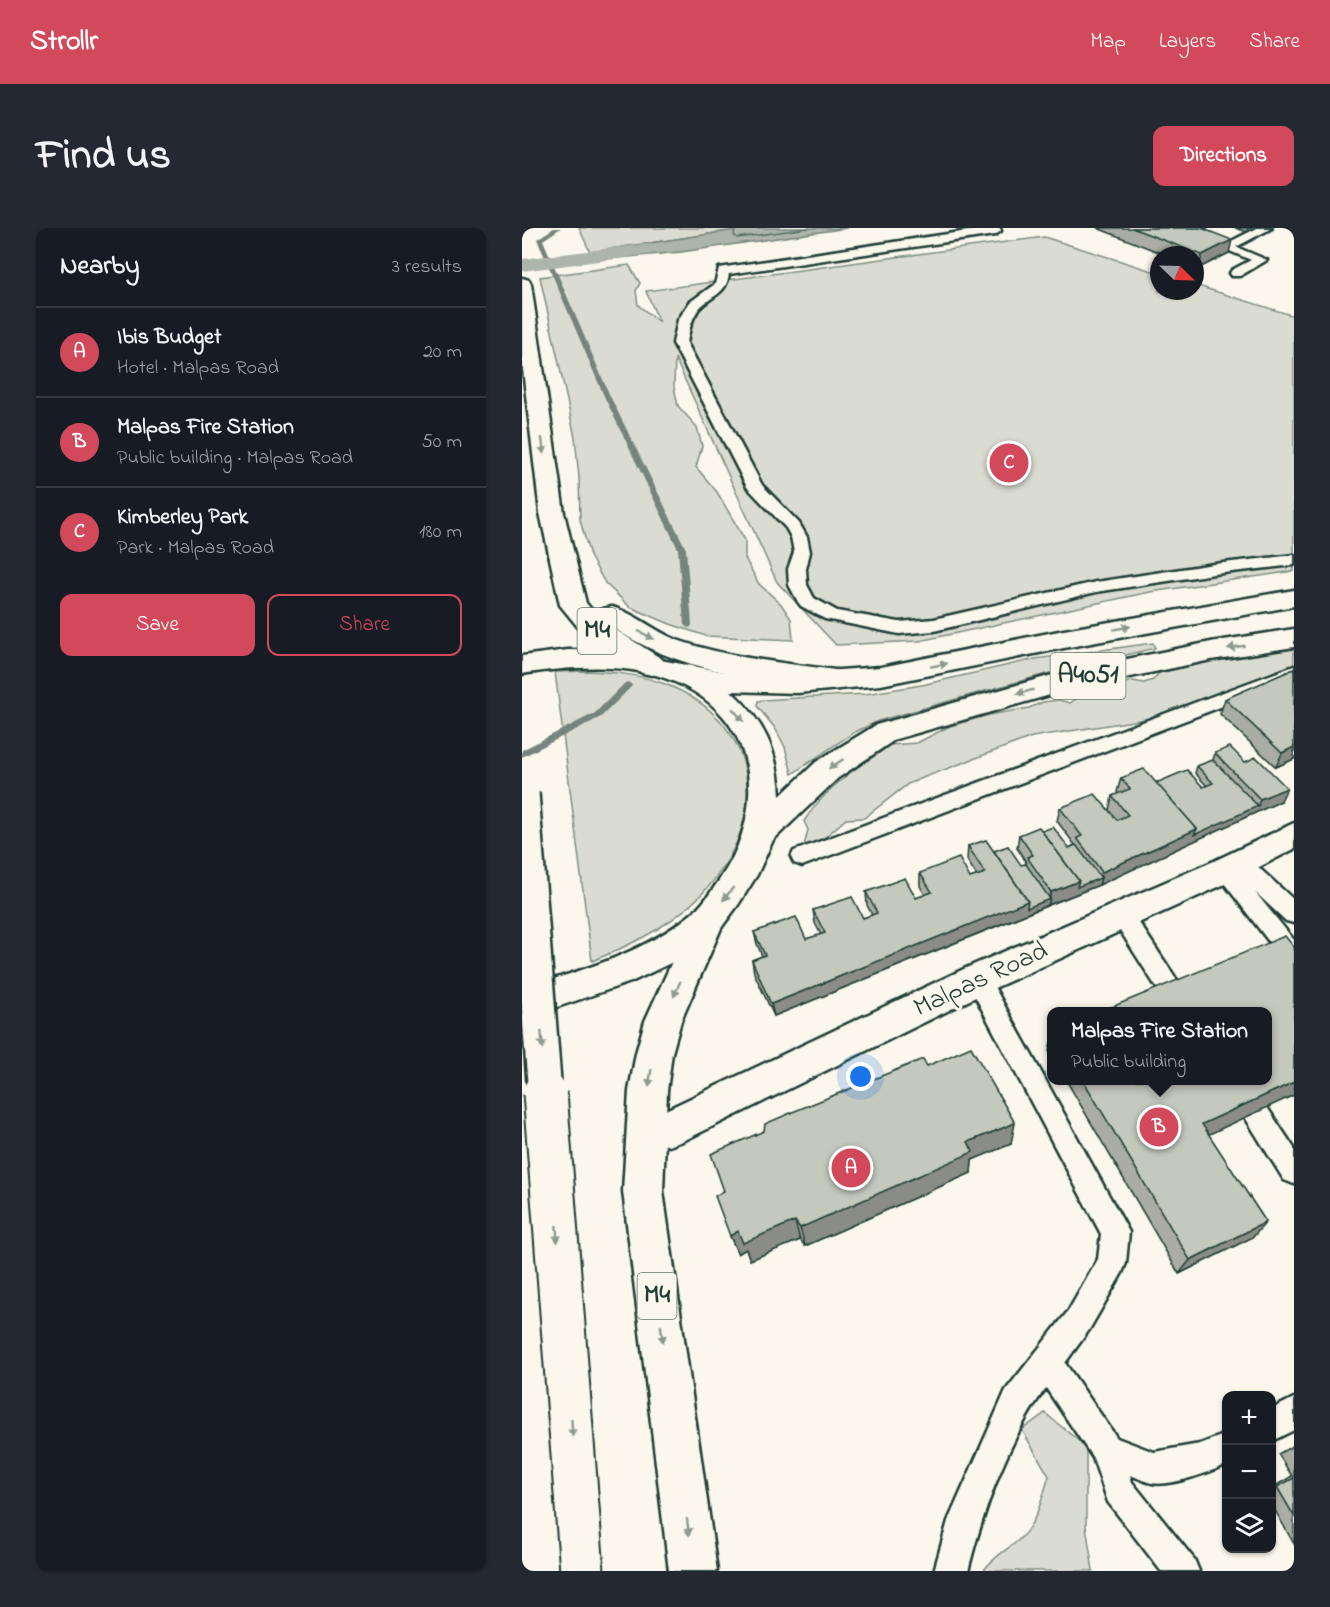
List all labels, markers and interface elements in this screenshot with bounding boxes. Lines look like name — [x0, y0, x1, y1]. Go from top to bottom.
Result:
text: Strollr — [30, 22, 98, 63]
text: Map — [1090, 27, 1126, 57]
text: Layers — [1159, 27, 1216, 57]
text: Share — [1249, 27, 1300, 57]
text: Find us — [36, 126, 171, 187]
button: Directions — [1153, 126, 1294, 186]
north arrow — [1150, 246, 1204, 300]
text: Nearby — [60, 248, 139, 286]
text: 3 results — [392, 253, 462, 282]
text: Ibis Budget — [117, 322, 221, 354]
text: A — [73, 338, 86, 367]
text: 20 m — [423, 338, 462, 367]
text: Hotel · Malpas Road — [117, 354, 279, 383]
text: Malpas Fire Station — [117, 412, 294, 444]
text: B — [73, 428, 86, 457]
text: 50 m — [421, 428, 462, 457]
one-way arrow — [538, 437, 548, 456]
pin: C — [990, 440, 1028, 486]
text: Public building · Malpas Road — [117, 444, 353, 473]
text: Kimberley Park — [117, 502, 248, 534]
text: C — [74, 518, 85, 547]
text: 180 m — [419, 518, 462, 547]
text: Park · Malpas Road — [117, 534, 274, 563]
button: Save — [60, 594, 255, 656]
button: Share — [267, 594, 462, 656]
road number: M4 — [578, 608, 616, 654]
one-way arrow — [1112, 624, 1131, 633]
one-way arrow — [637, 630, 654, 640]
one-way arrow — [1227, 642, 1246, 651]
road number: A4051 — [1050, 653, 1126, 699]
one-way arrow — [929, 659, 948, 669]
one-way arrow — [1016, 688, 1034, 697]
one-way arrow — [731, 707, 744, 723]
one-way arrow — [828, 758, 845, 769]
one-way arrow — [723, 886, 735, 901]
street label: Malpas Road — [908, 932, 1054, 1028]
one-way arrow — [672, 981, 682, 999]
popup — [1047, 1007, 1272, 1085]
text: Malpas Fire Station — [1071, 1016, 1248, 1048]
one-way arrow — [537, 1030, 546, 1049]
text: Public building — [1071, 1048, 1186, 1077]
your location — [846, 1062, 875, 1091]
one-way arrow — [646, 1068, 655, 1087]
pin: B — [1140, 1104, 1178, 1150]
pin: A — [832, 1146, 870, 1190]
one-way arrow — [552, 1224, 562, 1243]
road number: M4 — [638, 1273, 676, 1319]
one-way arrow — [657, 1325, 667, 1344]
map controls — [1222, 1391, 1276, 1553]
button: + — [1222, 1391, 1276, 1445]
one-way arrow — [567, 1419, 577, 1438]
button: − — [1222, 1445, 1276, 1499]
button: layers — [1222, 1499, 1276, 1553]
one-way arrow — [683, 1518, 692, 1537]

